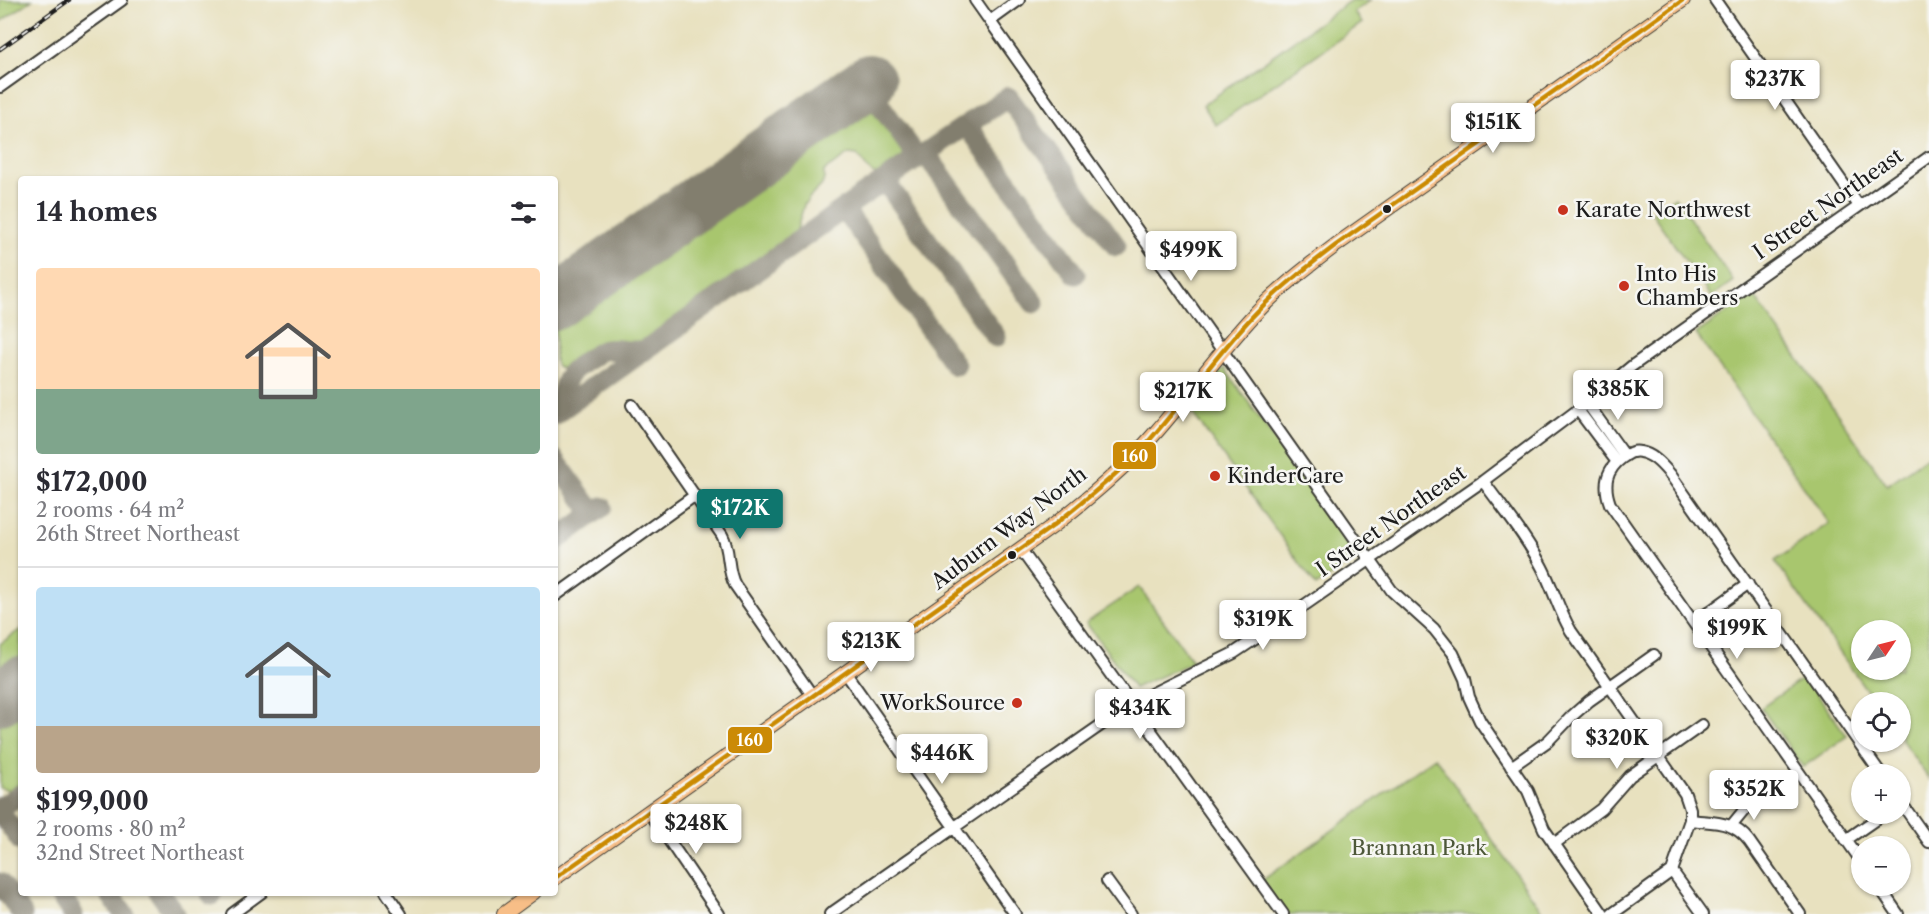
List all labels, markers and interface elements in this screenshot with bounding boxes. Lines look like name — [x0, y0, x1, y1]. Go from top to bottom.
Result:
pin: $237K — [1733, 60, 1817, 111]
text: $237K — [1745, 67, 1805, 91]
pin: $151K — [1451, 103, 1535, 154]
text: $151K — [1465, 110, 1521, 134]
street label: I Street Northeast — [1748, 142, 1908, 265]
text: 14 homes — [36, 196, 158, 228]
icon: filters — [507, 196, 540, 229]
place label: Karate Northwest — [1575, 197, 1751, 222]
unlabelled marker — [1381, 203, 1393, 215]
marker: Karate Northwest — [1556, 203, 1570, 217]
pin: $499K — [1149, 231, 1233, 282]
text: $499K — [1160, 238, 1222, 262]
place label: Into His Chambers — [1636, 261, 1738, 310]
marker: Into His Chambers — [1617, 279, 1631, 293]
icon: home — [234, 307, 342, 415]
pin: $385K — [1576, 370, 1660, 421]
pin: $217K — [1141, 372, 1225, 423]
text: $385K — [1587, 377, 1649, 401]
text: $217K — [1154, 379, 1212, 403]
line badge: 160 — [1112, 441, 1157, 470]
text: 160 — [1122, 446, 1148, 466]
street label: I Street Northeast — [1311, 459, 1471, 582]
street label: Auburn Way North — [925, 461, 1091, 595]
place label: KinderCare — [1227, 463, 1344, 488]
text: $172,000 — [36, 466, 148, 498]
marker: KinderCare — [1208, 469, 1222, 483]
pin: $172K — [698, 489, 782, 540]
text: $172K — [711, 496, 769, 520]
text: 2 rooms · 64 m² — [36, 498, 185, 522]
text: 26th Street Northeast — [36, 522, 240, 546]
unlabelled marker — [1006, 549, 1018, 561]
pin: $319K — [1221, 600, 1305, 651]
text: $319K — [1233, 607, 1293, 631]
pin: $199K — [1695, 609, 1779, 660]
text: $199K — [1707, 616, 1767, 640]
north arrow — [1851, 620, 1911, 680]
map controls — [1851, 620, 1911, 896]
pin: $213K — [829, 622, 913, 673]
icon: home — [234, 626, 342, 734]
text: $213K — [841, 629, 901, 653]
pin: $434K — [1098, 689, 1182, 740]
place label: WorkSource — [879, 690, 1005, 715]
button: locate — [1851, 692, 1911, 752]
marker: WorkSource — [1010, 696, 1024, 710]
text: $434K — [1109, 696, 1171, 720]
pin: $320K — [1575, 719, 1659, 770]
line badge: 160 — [727, 726, 773, 754]
text: $320K — [1586, 726, 1649, 750]
text: 160 — [737, 730, 763, 750]
pin: $446K — [900, 734, 984, 785]
text: $446K — [911, 741, 973, 765]
button: + — [1851, 764, 1911, 824]
pin: $352K — [1712, 770, 1796, 821]
text: $352K — [1723, 777, 1785, 801]
text: $199,000 — [36, 785, 149, 817]
pin: $248K — [654, 804, 738, 855]
text: $248K — [664, 811, 728, 835]
text: 2 rooms · 80 m² — [36, 817, 186, 841]
park label: Brannan Park — [1351, 835, 1488, 860]
button: − — [1851, 836, 1911, 896]
text: 32nd Street Northeast — [36, 841, 244, 865]

